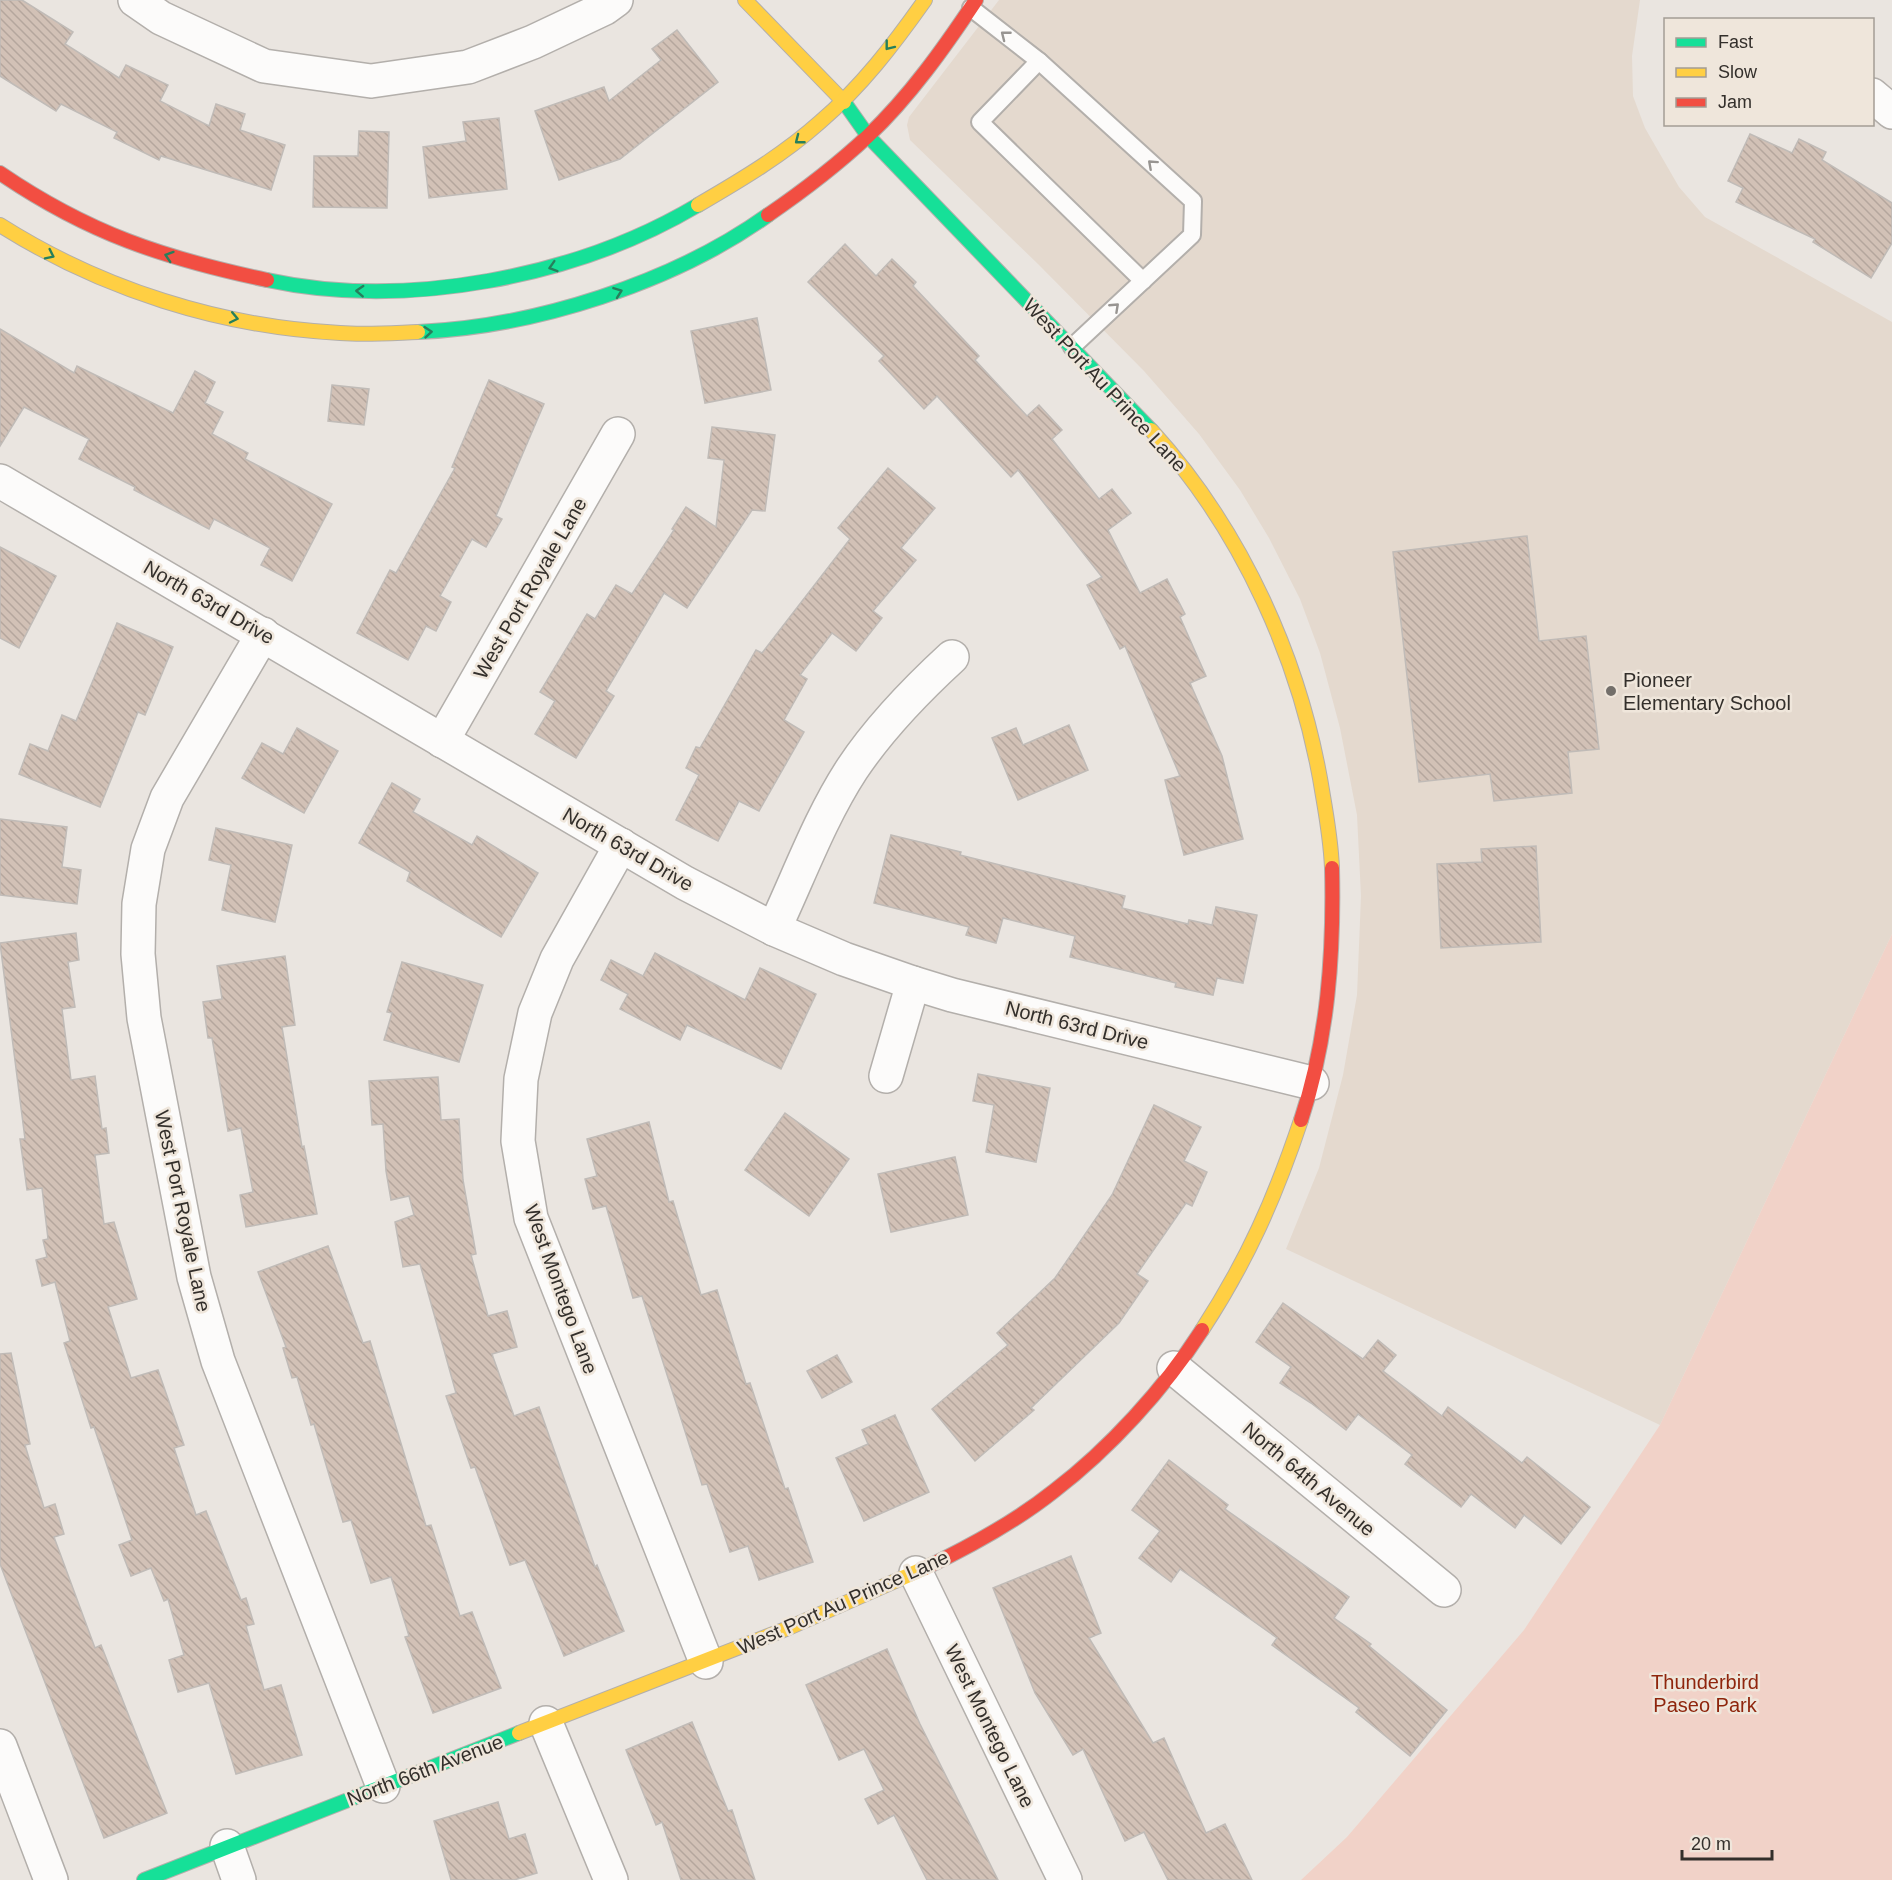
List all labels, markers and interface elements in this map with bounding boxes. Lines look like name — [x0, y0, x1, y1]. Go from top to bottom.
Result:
legend — [1664, 18, 1874, 126]
one-way arrow — [1001, 32, 1012, 43]
text: Fast — [1718, 32, 1753, 52]
one-way arrow — [886, 40, 897, 51]
text: Slow — [1718, 62, 1758, 82]
text: Jam — [1718, 92, 1752, 112]
one-way arrow — [794, 132, 805, 143]
one-way arrow — [1148, 160, 1159, 171]
one-way arrow — [44, 248, 55, 260]
one-way arrow — [164, 251, 175, 264]
one-way arrow — [548, 260, 558, 272]
one-way arrow — [355, 285, 364, 298]
one-way arrow — [612, 287, 623, 300]
street label: West Port Au Prince Lane — [1019, 294, 1191, 476]
one-way arrow — [1108, 303, 1118, 314]
one-way arrow — [229, 311, 239, 324]
one-way arrow — [423, 326, 432, 339]
street label: West Port Royale Lane — [469, 494, 591, 682]
street label: North 63rd Drive — [140, 556, 278, 648]
place label: Pioneer Elementary School — [1623, 669, 1791, 714]
marker: Pioneer Elementary School — [1604, 684, 1618, 698]
street label: North 63rd Drive — [559, 803, 697, 895]
street label: North 63rd Drive — [1003, 997, 1151, 1053]
street label: West Port Royale Lane — [151, 1108, 215, 1314]
street label: West Montego Lane — [520, 1201, 602, 1377]
street label: North 64th Avenue — [1239, 1417, 1379, 1541]
street label: West Port Au Prince Lane — [734, 1545, 952, 1659]
street label: West Montego Lane — [941, 1641, 1039, 1811]
park label: Thunderbird Paseo Park — [1651, 1671, 1759, 1716]
street label: North 66th Avenue — [344, 1730, 506, 1810]
scale bar — [1682, 1823, 1772, 1861]
text: 20 m — [1691, 1834, 1731, 1854]

